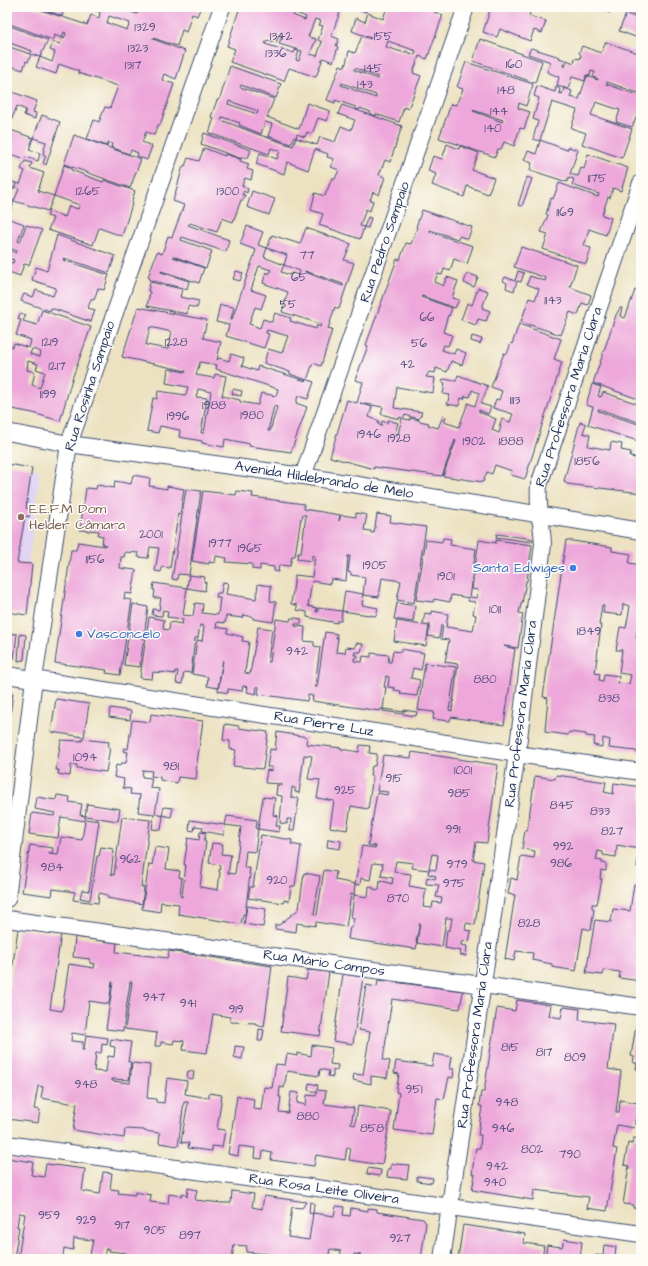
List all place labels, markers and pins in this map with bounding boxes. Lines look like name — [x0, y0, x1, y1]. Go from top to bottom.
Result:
place label: E.E.F.M Dom Helder Câmara — [29, 499, 125, 535]
marker: E.E.F.M Dom Helder Câmara — [16, 512, 26, 522]
place label: Santa Edwiges — [473, 558, 565, 578]
marker: Santa Edwiges — [568, 563, 578, 573]
place label: Vasconcelo — [87, 624, 160, 644]
marker: Vasconcelo — [74, 629, 84, 639]

